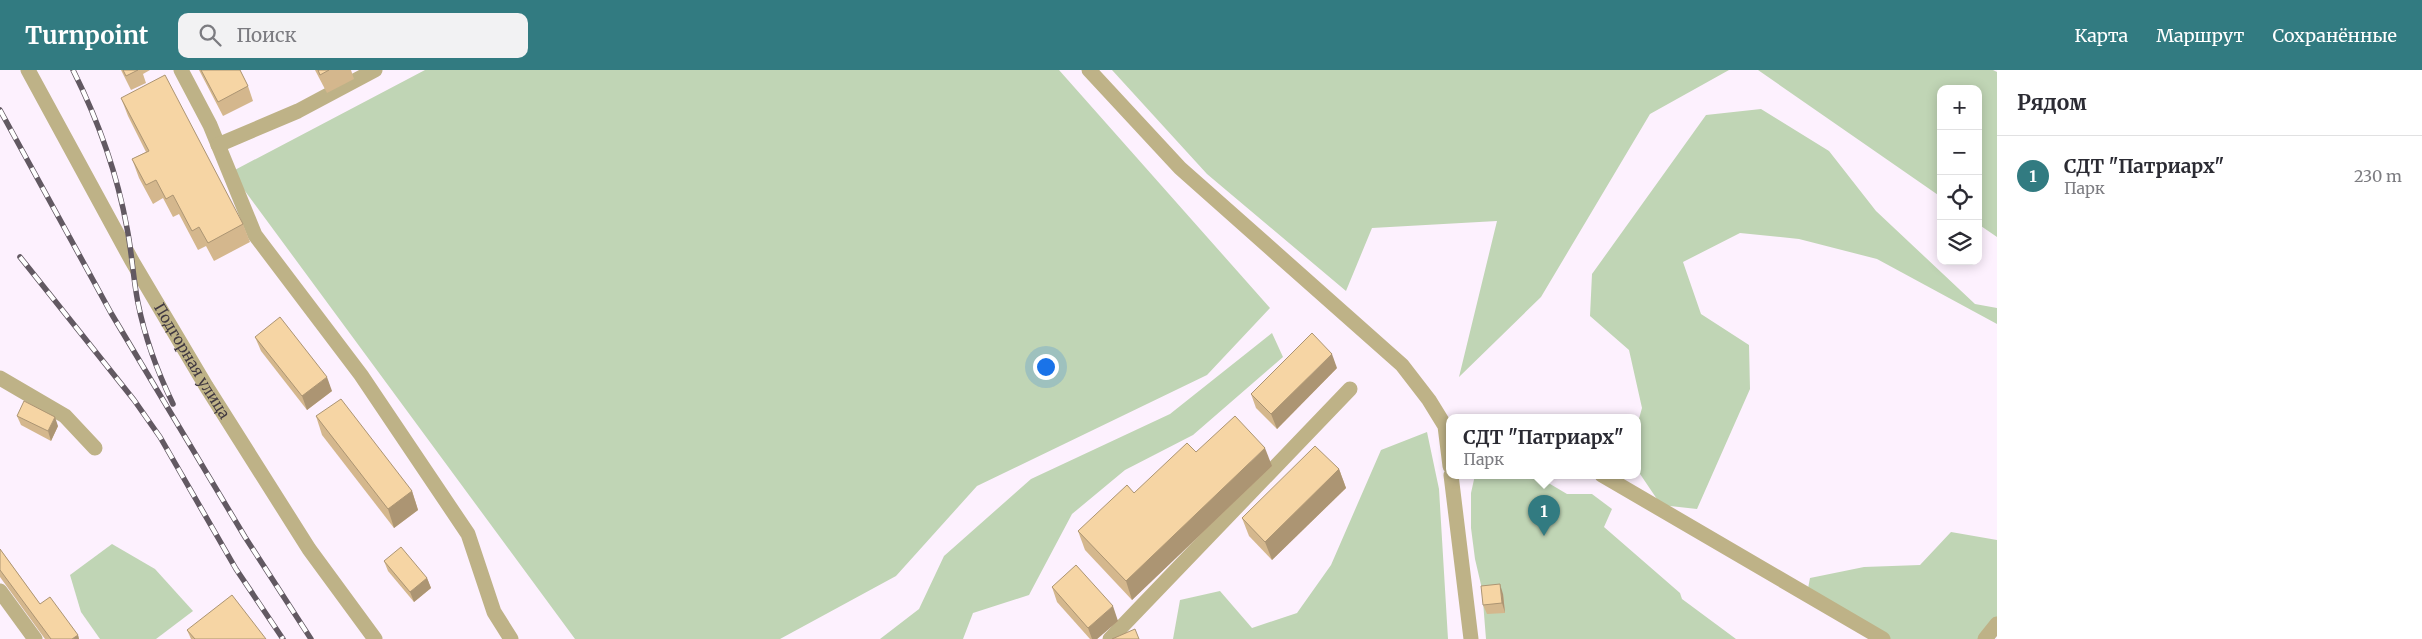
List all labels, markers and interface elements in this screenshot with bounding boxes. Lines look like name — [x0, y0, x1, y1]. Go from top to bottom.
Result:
search box — [178, 13, 528, 58]
text: Turnpoint — [25, 20, 148, 51]
icon: search — [196, 21, 224, 49]
text: Поиск — [236, 23, 297, 47]
text: Карта — [2075, 24, 2128, 47]
text: Маршрут — [2156, 24, 2244, 47]
text: Сохранённые — [2272, 24, 2397, 47]
map controls — [1937, 85, 1982, 265]
button: + — [1937, 85, 1982, 130]
text: Рядом — [2017, 89, 2087, 116]
button: − — [1937, 130, 1982, 175]
text: СДТ "Патриарх" — [2064, 154, 2224, 178]
text: 1 — [2029, 166, 2037, 186]
text: 230 m — [2354, 166, 2402, 186]
button: locate — [1937, 175, 1982, 220]
text: Парк — [2064, 178, 2105, 198]
button: layers — [1937, 220, 1982, 265]
street label: Подгорная улица — [150, 299, 234, 422]
your location — [1033, 354, 1059, 380]
popup — [1446, 414, 1641, 479]
text: СДТ "Патриарх" — [1463, 425, 1624, 449]
text: Парк — [1463, 449, 1504, 469]
pin: 1 — [1528, 495, 1560, 536]

